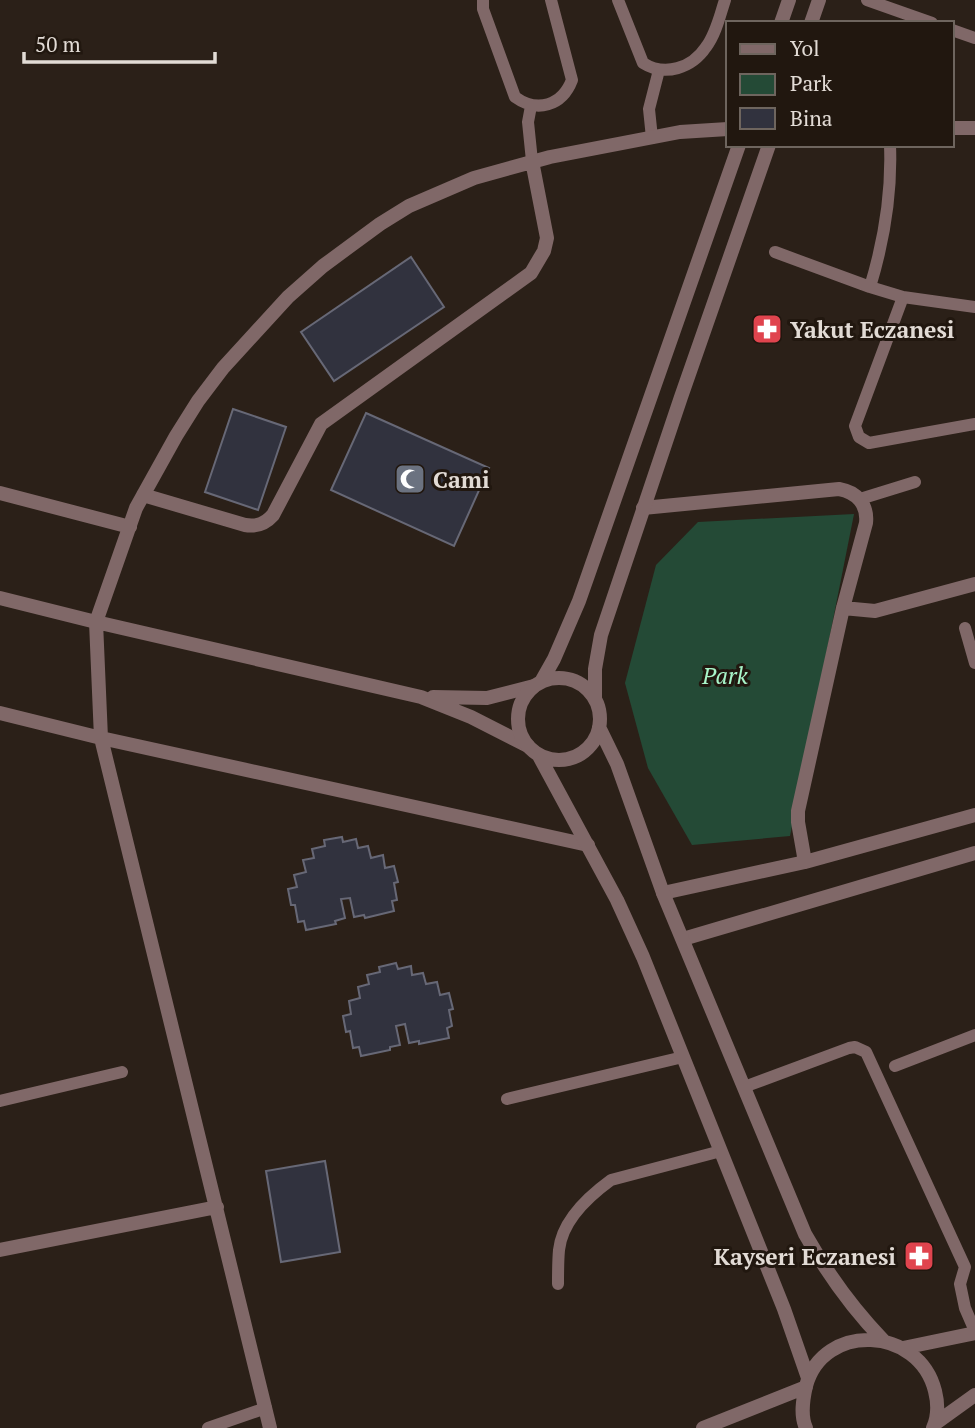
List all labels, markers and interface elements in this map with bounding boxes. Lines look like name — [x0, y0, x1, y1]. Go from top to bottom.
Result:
scale bar — [24, 21, 215, 65]
legend — [726, 21, 954, 147]
text: 50 m — [35, 30, 81, 58]
text: Yol — [790, 34, 820, 62]
text: Park — [790, 69, 832, 97]
text: Bina — [790, 104, 833, 132]
pharmacy icon: Yakut Eczanesi — [750, 312, 784, 346]
place label: Yakut Eczanesi — [790, 314, 955, 345]
mosque icon: Cami — [393, 462, 427, 496]
place label: Cami — [433, 464, 490, 495]
park label: Park — [701, 660, 749, 691]
pharmacy icon: Kayseri Eczanesi — [902, 1239, 936, 1273]
place label: Kayseri Eczanesi — [714, 1241, 896, 1272]

